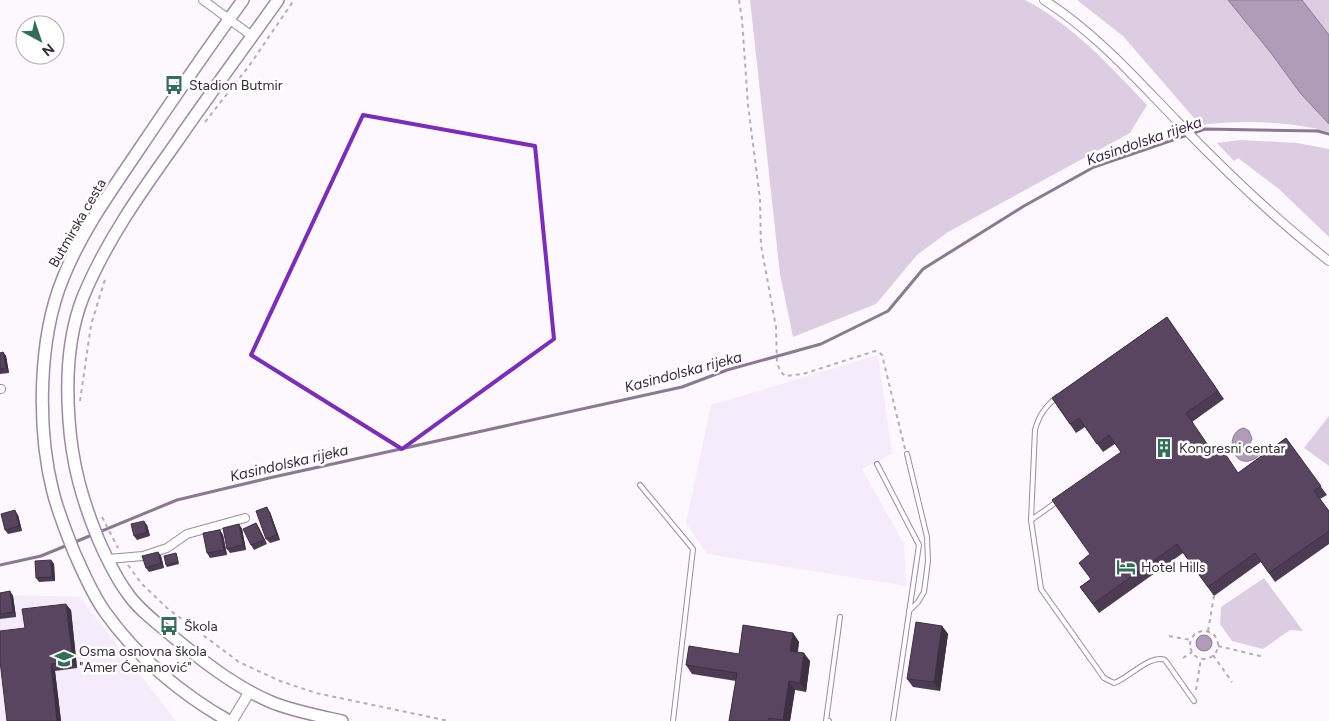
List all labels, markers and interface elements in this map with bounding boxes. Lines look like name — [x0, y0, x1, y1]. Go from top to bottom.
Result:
north arrow — [15, 15, 65, 65]
text: N — [38, 40, 58, 60]
bus stop icon: Stadion Butmir — [163, 74, 185, 96]
place label: Stadion Butmir — [189, 77, 283, 94]
water label: Kasindolska rijeka — [1084, 113, 1204, 169]
street label: Butmirska cesta — [45, 176, 110, 271]
water label: Kasindolska rijeka — [622, 348, 744, 396]
building icon: Kongresni centar — [1153, 437, 1175, 459]
place label: Kongresni centar — [1179, 440, 1285, 457]
water label: Kasindolska rijeka — [228, 441, 350, 485]
hotel icon: Hotel Hills — [1115, 556, 1137, 578]
place label: Hotel Hills — [1141, 559, 1206, 576]
bus stop icon: Škola — [158, 615, 180, 637]
place label: Škola — [184, 618, 218, 635]
place label: Osma osnovna škola "Amer Ćenanović" — [79, 643, 207, 676]
school or university icon: Osma osnovna škola "Amer Ćenanović" — [53, 648, 75, 670]

